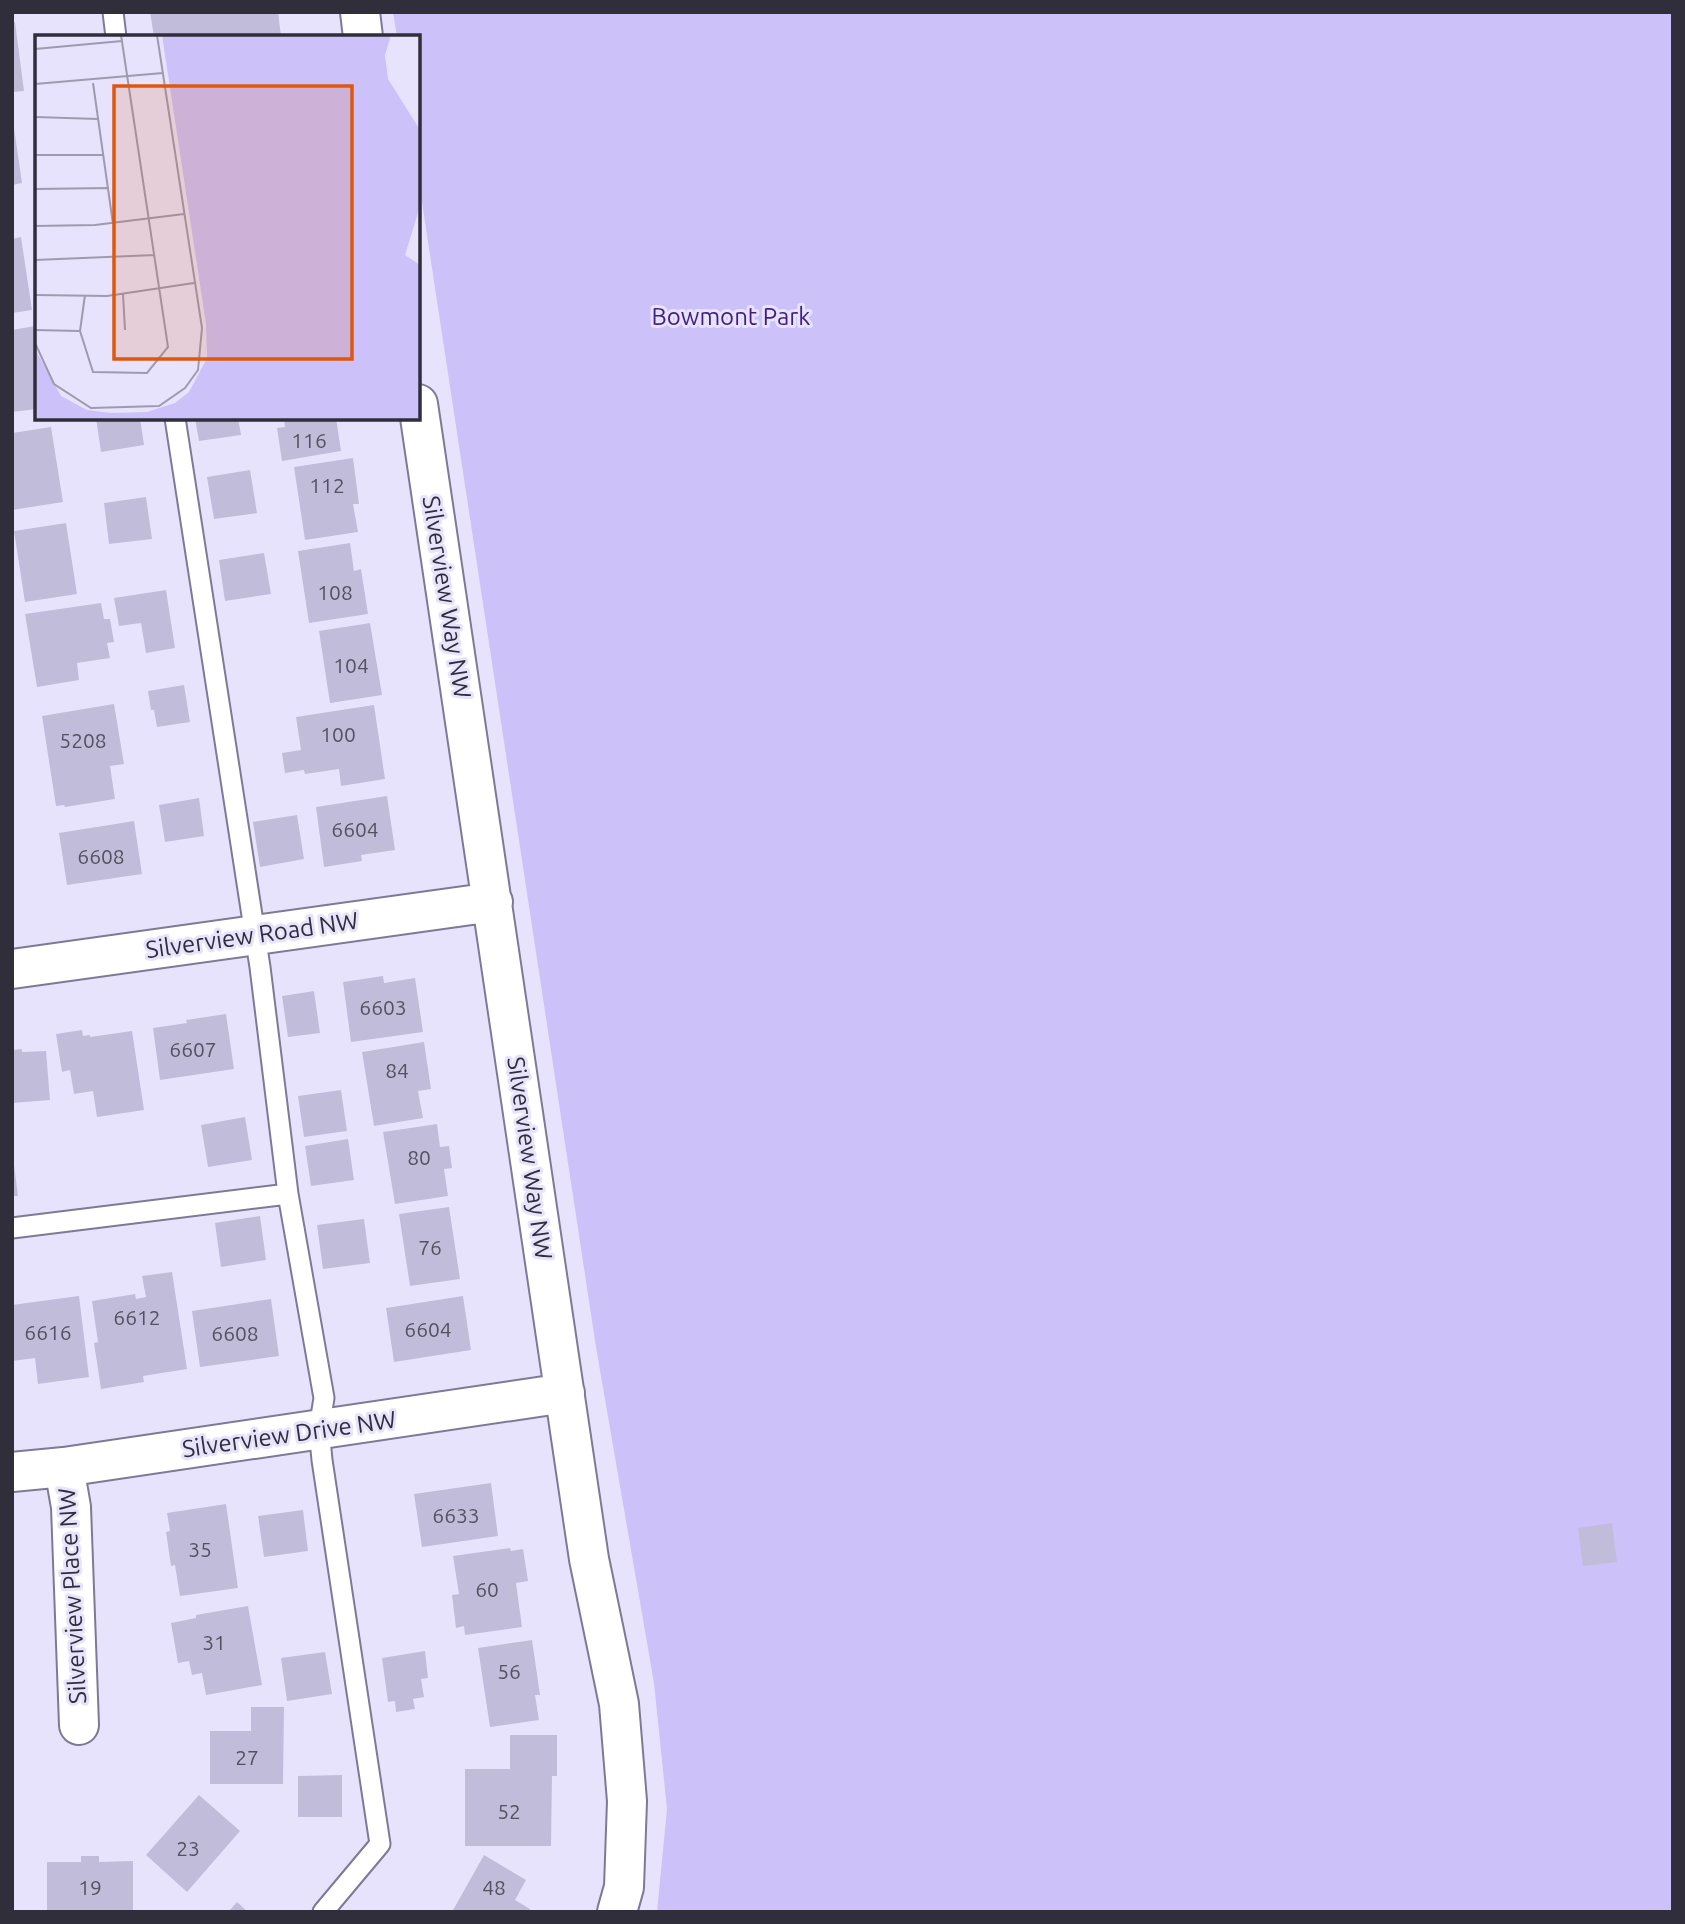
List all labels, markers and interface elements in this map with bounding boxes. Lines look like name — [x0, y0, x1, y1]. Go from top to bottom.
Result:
inset map — [35, 35, 420, 420]
park label: Bowmont Park — [652, 303, 810, 330]
house number: 116 — [291, 428, 327, 452]
house number: 112 — [309, 473, 345, 497]
street label: Silverview Way NW — [418, 494, 476, 700]
house number: 108 — [317, 580, 353, 604]
house number: 104 — [333, 653, 369, 677]
house number: 100 — [320, 722, 356, 746]
house number: 5208 — [59, 728, 107, 752]
house number: 6604 — [331, 817, 379, 841]
house number: 6608 — [77, 844, 125, 868]
street label: Silverview Road NW — [144, 907, 360, 963]
house number: 6603 — [359, 995, 407, 1019]
house number: 6607 — [169, 1037, 217, 1061]
street label: Silverview Way NW — [502, 1055, 558, 1261]
house number: 84 — [385, 1058, 409, 1082]
house number: 80 — [407, 1145, 431, 1169]
house number: 76 — [418, 1235, 442, 1259]
house number: 6612 — [113, 1305, 161, 1329]
house number: 6604 — [404, 1317, 452, 1341]
house number: 6616 — [24, 1320, 72, 1344]
house number: 6608 — [211, 1321, 259, 1345]
street label: Silverview Drive NW — [180, 1406, 398, 1462]
street label: Silverview Place NW — [53, 1487, 91, 1705]
house number: 6633 — [432, 1503, 480, 1527]
house number: 35 — [188, 1537, 212, 1561]
house number: 60 — [475, 1577, 499, 1601]
house number: 31 — [202, 1630, 226, 1654]
house number: 56 — [497, 1659, 521, 1683]
house number: 27 — [235, 1745, 259, 1769]
house number: 52 — [497, 1799, 521, 1823]
house number: 23 — [176, 1836, 200, 1860]
house number: 19 — [78, 1875, 102, 1899]
house number: 48 — [482, 1875, 506, 1899]

